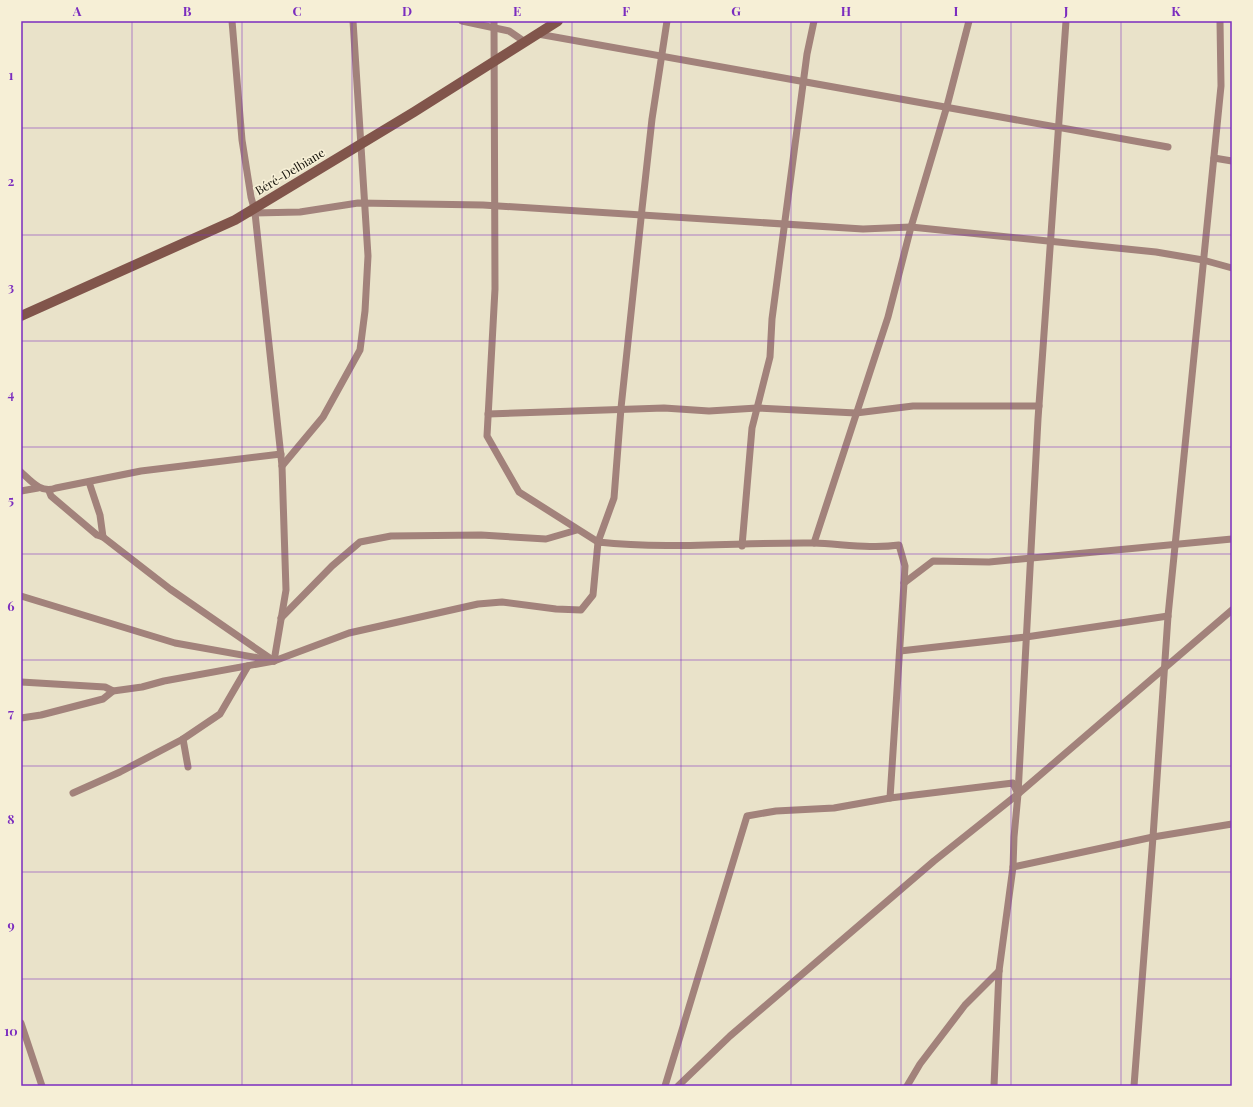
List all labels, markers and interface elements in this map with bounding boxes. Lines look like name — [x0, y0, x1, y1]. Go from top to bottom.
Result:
text: A — [72, 2, 82, 19]
text: B — [183, 2, 192, 19]
text: C — [292, 2, 302, 19]
text: D — [402, 2, 412, 19]
text: E — [513, 2, 521, 19]
text: F — [622, 2, 630, 19]
text: G — [731, 2, 741, 19]
text: H — [841, 2, 851, 19]
text: I — [954, 2, 959, 19]
text: J — [1063, 2, 1069, 19]
text: K — [1171, 2, 1181, 19]
text: 1 — [9, 66, 14, 83]
street label: Béré-Delbiane — [252, 144, 327, 198]
text: 2 — [8, 172, 15, 189]
text: 3 — [8, 278, 14, 295]
text: 4 — [8, 385, 15, 402]
text: 5 — [8, 491, 14, 508]
text: 6 — [7, 597, 15, 614]
text: 7 — [8, 704, 14, 721]
text: 8 — [7, 810, 15, 827]
text: 9 — [7, 916, 15, 933]
text: 10 — [4, 1022, 18, 1039]

